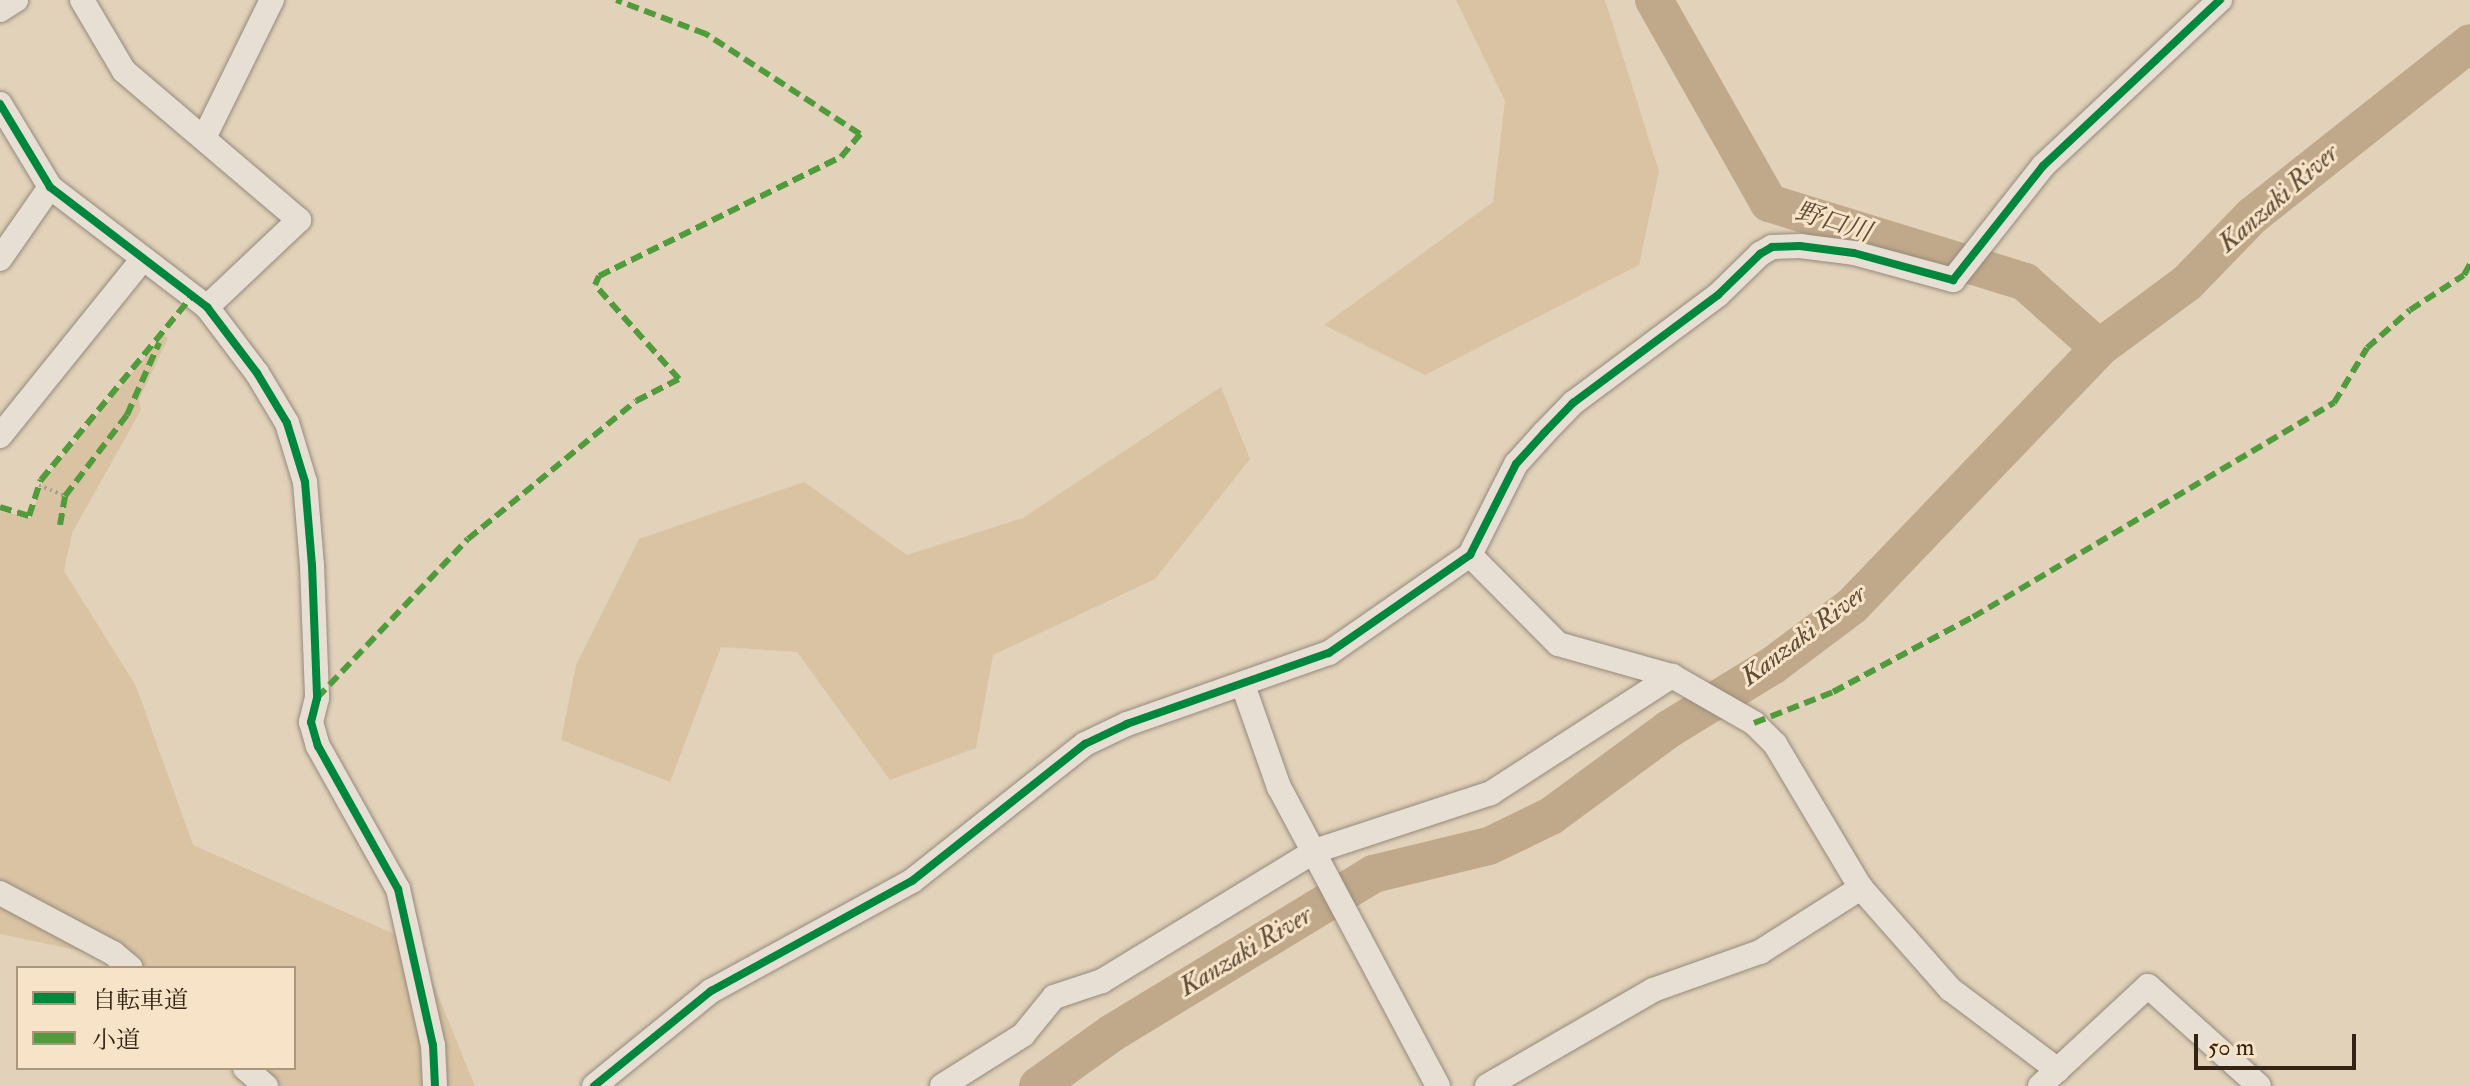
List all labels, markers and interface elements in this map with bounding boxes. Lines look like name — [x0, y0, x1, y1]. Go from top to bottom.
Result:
water label: Kanzaki River — [2213, 138, 2345, 260]
water label: 野口川 — [1791, 197, 1875, 249]
water label: Kanzaki River — [1735, 579, 1873, 693]
water label: Kanzaki River — [1174, 900, 1318, 1004]
legend — [16, 966, 296, 1070]
text: 自転車道 — [92, 985, 188, 1016]
scale bar — [2198, 1018, 2360, 1068]
text: 小道 — [92, 1025, 140, 1056]
text: 50 m — [2208, 1032, 2254, 1063]

